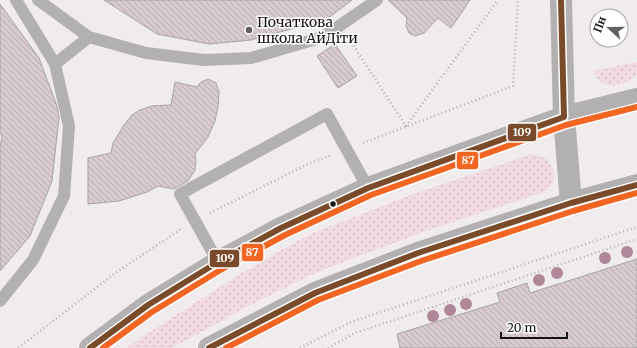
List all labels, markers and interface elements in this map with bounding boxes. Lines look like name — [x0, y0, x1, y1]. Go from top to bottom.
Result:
north arrow — [589, 8, 629, 48]
place label: Початкова школа АйДіти — [257, 13, 358, 47]
text: Пн — [590, 14, 609, 35]
marker: Початкова школа АйДіти — [244, 25, 254, 35]
line badge: 109 — [507, 123, 537, 142]
text: 109 — [513, 125, 532, 139]
line badge: 87 — [456, 151, 479, 170]
text: 87 — [461, 153, 475, 167]
unlabelled marker — [328, 199, 338, 209]
line badge: 87 — [241, 243, 264, 262]
text: 87 — [245, 245, 259, 259]
line badge: 109 — [209, 249, 240, 268]
text: 109 — [216, 251, 235, 265]
scale bar — [501, 314, 567, 340]
text: 20 m — [507, 320, 536, 335]

